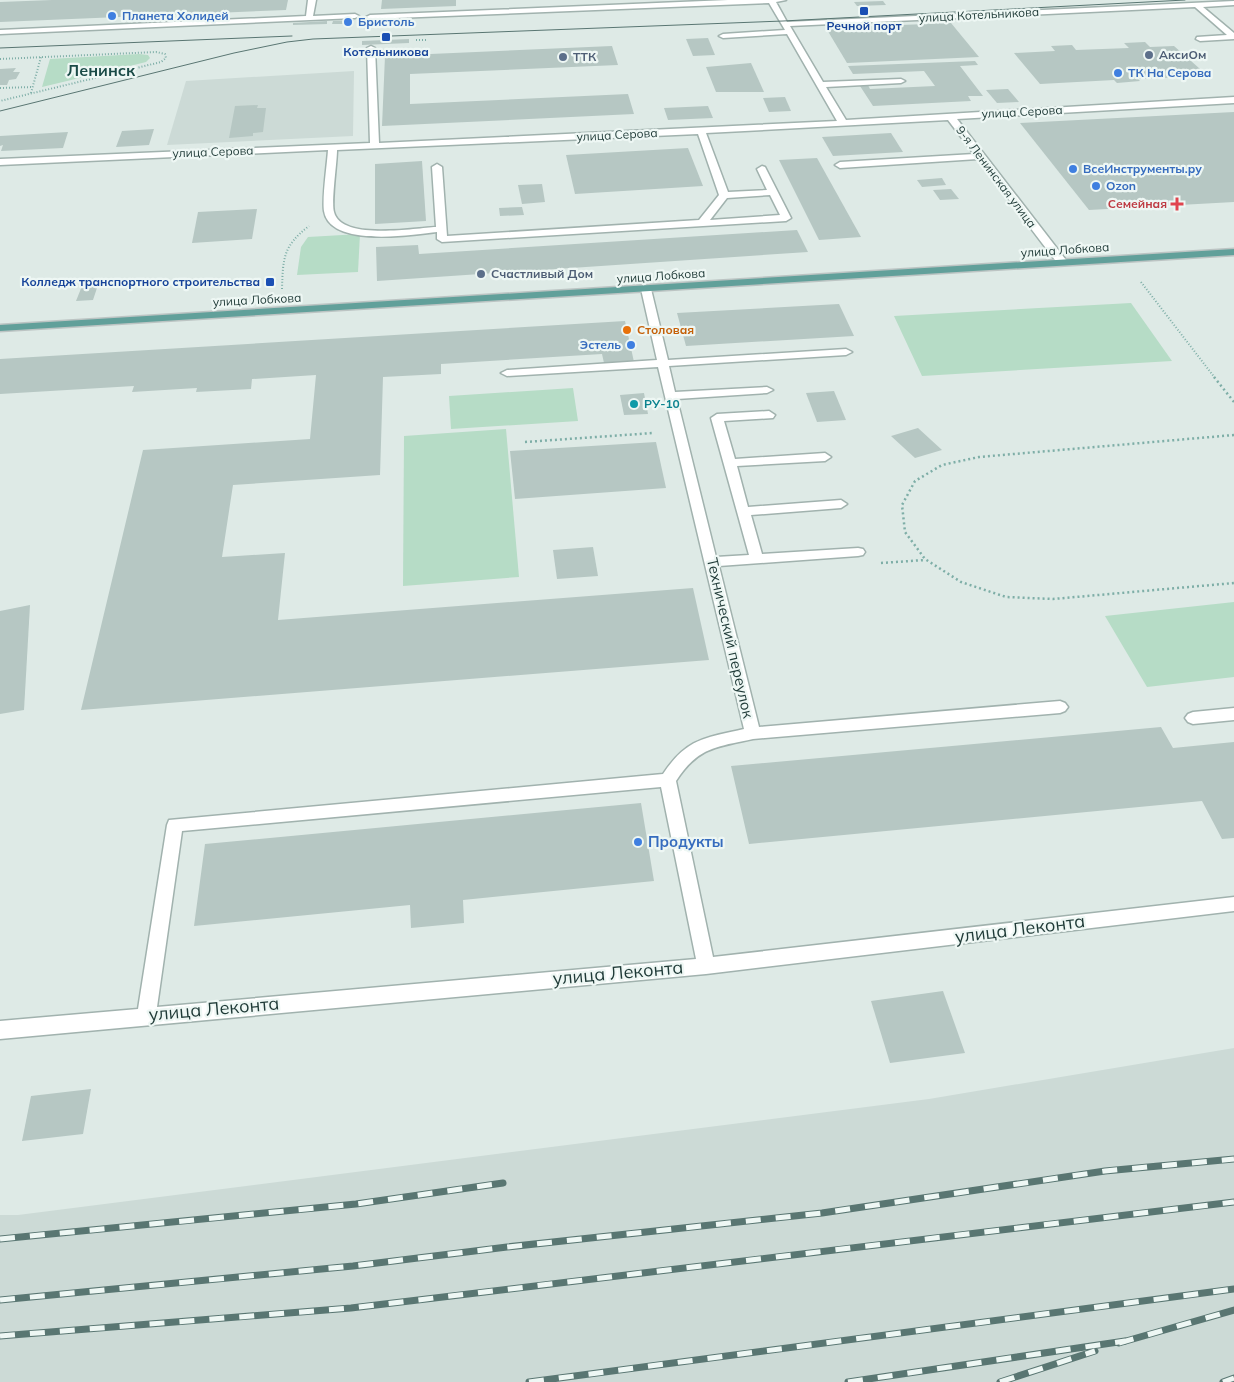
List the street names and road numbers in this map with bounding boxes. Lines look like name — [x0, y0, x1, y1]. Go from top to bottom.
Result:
street label: улица Котельникова — [918, 4, 1039, 25]
street label: улица Серова — [981, 102, 1063, 121]
street label: 9-я Ленинская улица — [953, 123, 1040, 231]
street label: улица Серова — [576, 125, 658, 144]
street label: улица Серова — [172, 143, 254, 160]
street label: улица Лобкова — [1020, 239, 1110, 260]
street label: улица Лобкова — [616, 265, 706, 286]
street label: улица Лобкова — [212, 290, 302, 309]
street label: Технический переулок — [703, 556, 758, 721]
street label: улица Леконта — [954, 909, 1086, 948]
street label: улица Леконта — [552, 955, 684, 990]
street label: улица Леконта — [148, 991, 280, 1026]

